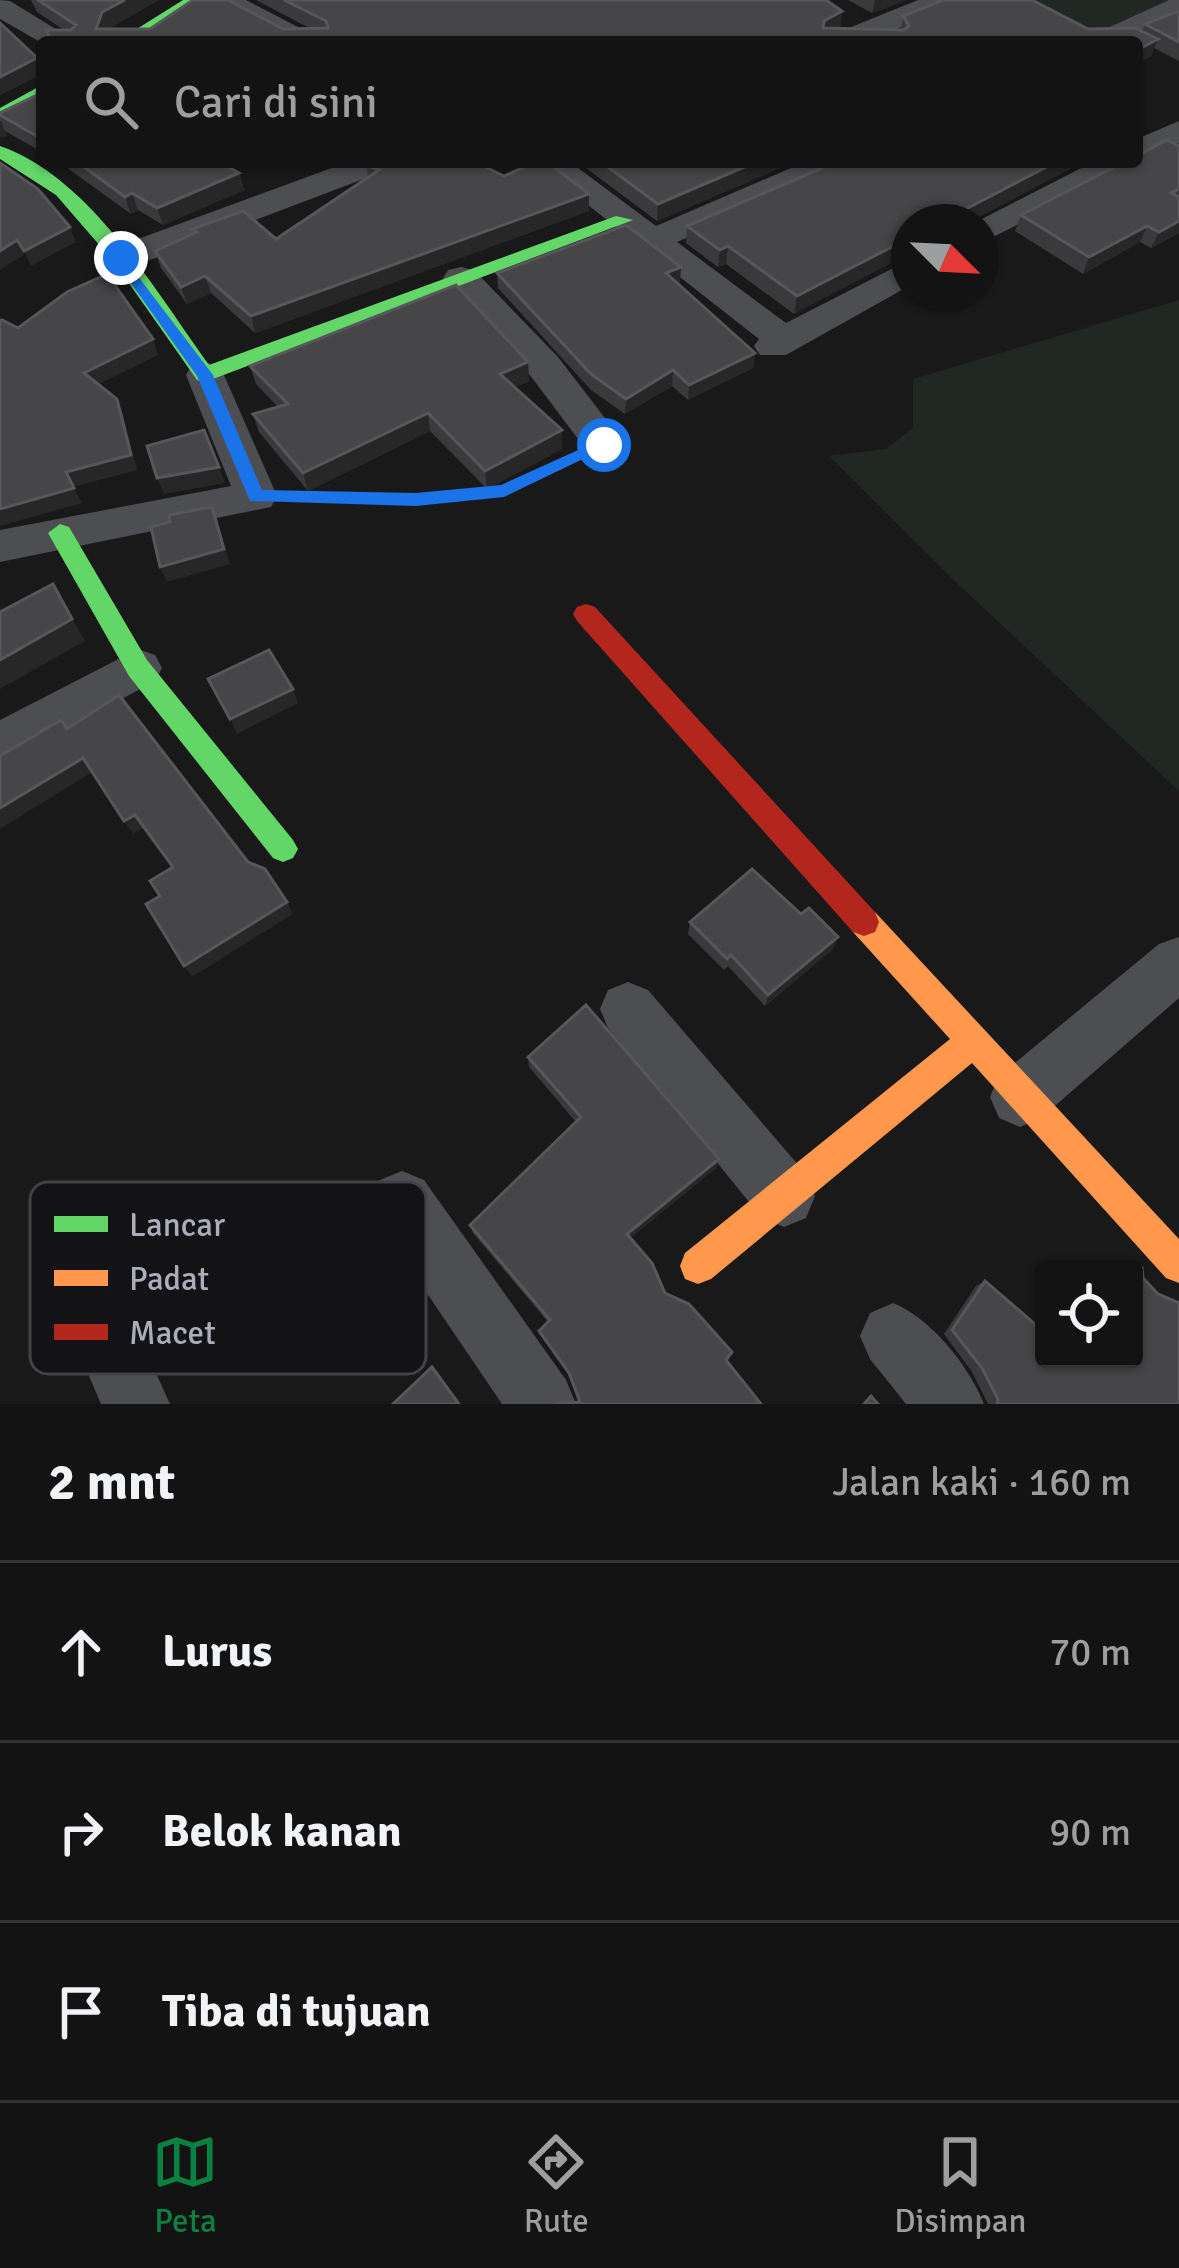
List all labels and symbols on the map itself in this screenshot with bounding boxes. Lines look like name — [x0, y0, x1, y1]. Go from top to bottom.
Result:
north arrow — [891, 204, 999, 312]
route end — [94, 231, 148, 285]
route start — [577, 418, 631, 472]
legend — [30, 1182, 426, 1374]
text: Lancar — [129, 1205, 225, 1246]
text: Padat — [129, 1259, 209, 1300]
text: Macet — [129, 1313, 216, 1354]

